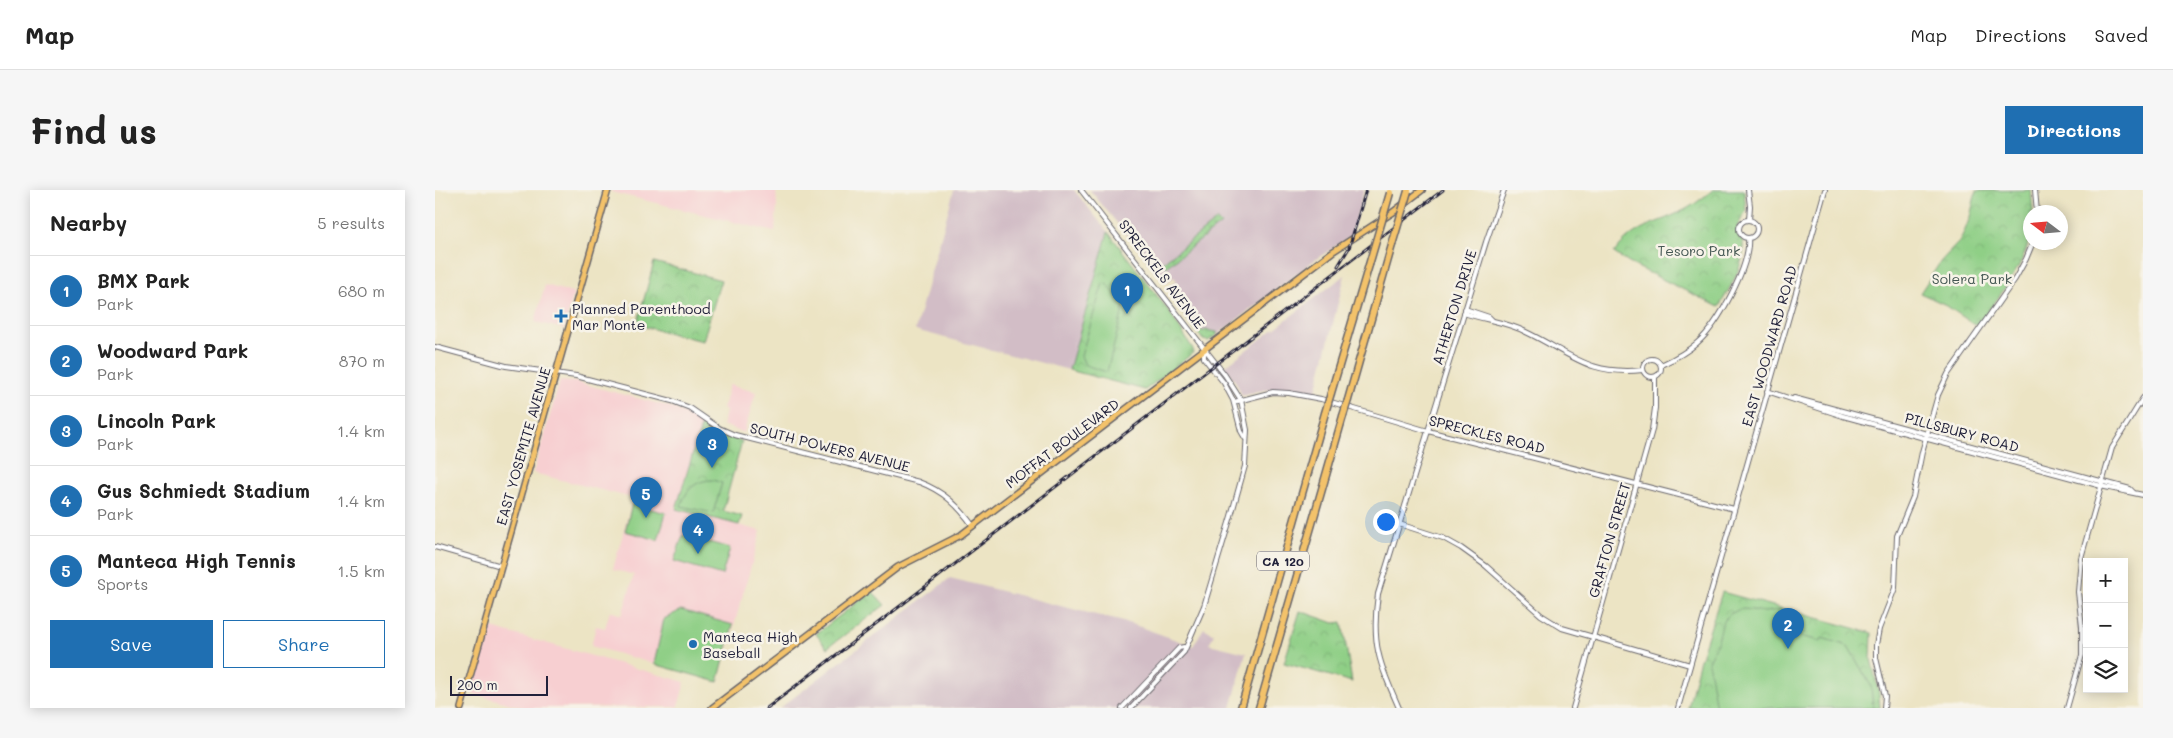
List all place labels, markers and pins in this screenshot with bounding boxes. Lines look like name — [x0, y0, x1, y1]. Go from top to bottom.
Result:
pin: 1 — [1111, 273, 1143, 314]
place label: Planned Parenthood Mar Monte — [572, 299, 711, 334]
marker: Planned Parenthood Mar Monte — [554, 309, 568, 323]
pin: 3 — [696, 427, 728, 468]
pin: 5 — [630, 477, 662, 518]
pin: 4 — [682, 513, 714, 554]
pin: 2 — [1772, 608, 1804, 649]
place label: Manteca High Baseball — [703, 627, 797, 662]
marker: Manteca High Baseball — [687, 638, 699, 650]

